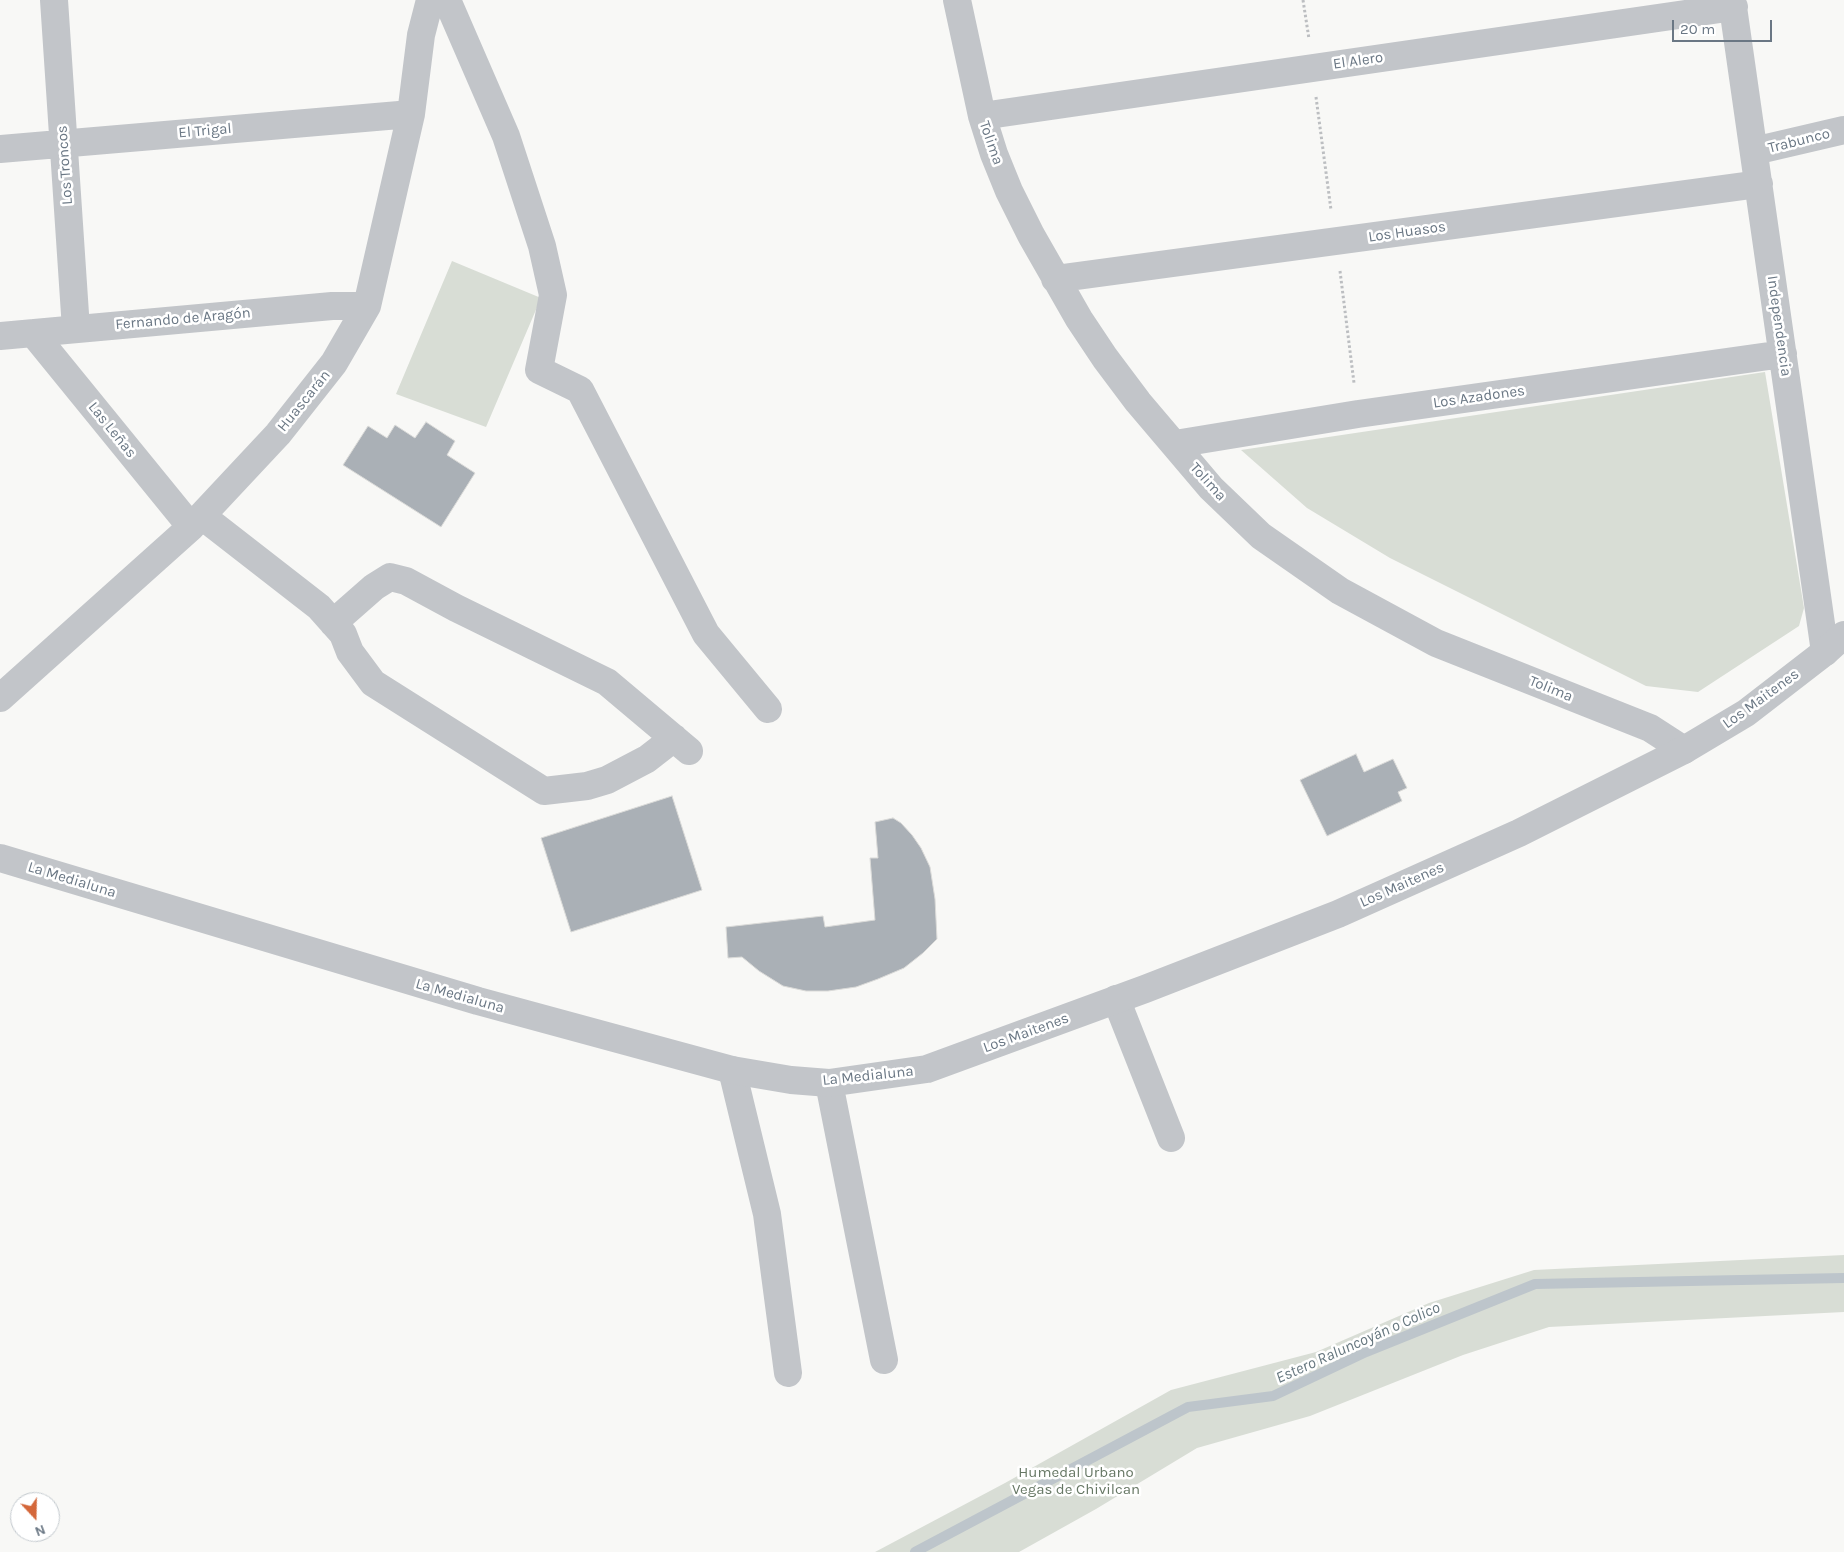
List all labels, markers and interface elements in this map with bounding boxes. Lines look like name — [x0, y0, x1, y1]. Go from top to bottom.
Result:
scale bar — [1674, 10, 1774, 42]
text: 20 m — [1680, 20, 1715, 38]
street label: El Alero — [1332, 49, 1384, 73]
street label: Tolima — [975, 119, 1007, 167]
street label: El Trigal — [178, 120, 232, 142]
street label: Los Troncos — [53, 125, 77, 205]
street label: Trabunco — [1766, 125, 1832, 157]
street label: Los Huasos — [1367, 218, 1447, 246]
street label: Independencia — [1763, 275, 1795, 377]
street label: Fernando de Aragón — [115, 304, 251, 334]
street label: Huascarán — [274, 367, 334, 435]
street label: Los Azadones — [1432, 382, 1526, 412]
street label: Las Leñas — [84, 398, 140, 462]
street label: Tolima — [1186, 459, 1230, 505]
street label: Los Maitenes — [1719, 665, 1803, 733]
street label: Tolima — [1527, 672, 1575, 706]
street label: La Medialuna — [26, 858, 118, 902]
street label: Los Maitenes — [1357, 858, 1447, 912]
street label: La Medialuna — [414, 975, 506, 1017]
street label: Los Maitenes — [981, 1009, 1071, 1057]
street label: La Medialuna — [822, 1062, 914, 1090]
water label: Estero Raluncoyán o Colico — [1273, 1298, 1443, 1388]
park label: Humedal Urbano Vegas de Chivilcan — [1012, 1464, 1140, 1499]
north arrow — [10, 1492, 60, 1542]
text: N — [32, 1521, 48, 1540]

